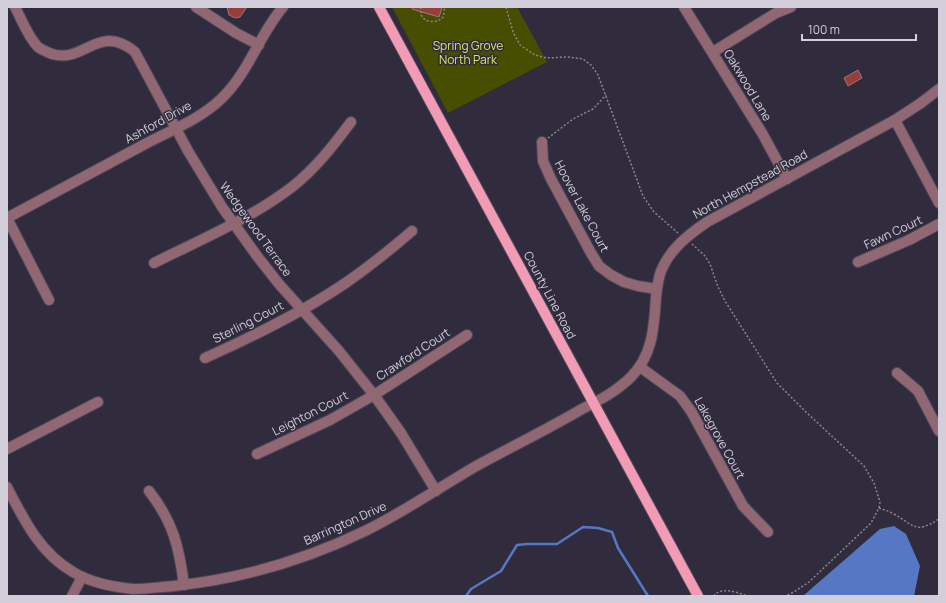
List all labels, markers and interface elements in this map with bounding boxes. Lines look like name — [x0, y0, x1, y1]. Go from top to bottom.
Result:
scale bar — [802, 16, 916, 42]
text: 100 m — [808, 21, 840, 38]
park label: Spring Grove North Park — [433, 37, 503, 68]
street label: Oakwood Lane — [720, 46, 776, 124]
street label: Ashford Drive — [122, 97, 194, 147]
street label: North Hempstead Road — [690, 145, 810, 223]
street label: Hoover Lake Court — [551, 157, 613, 255]
street label: Wedgewood Terrace — [216, 178, 296, 280]
street label: Fawn Court — [861, 211, 925, 253]
street label: County Line Road — [520, 248, 580, 342]
street label: Sterling Court — [210, 297, 287, 347]
street label: Crawford Court — [373, 324, 453, 384]
street label: Leighton Court — [269, 386, 351, 439]
street label: Lakegrove Court — [690, 394, 750, 482]
street label: Barrington Drive — [301, 497, 389, 549]

